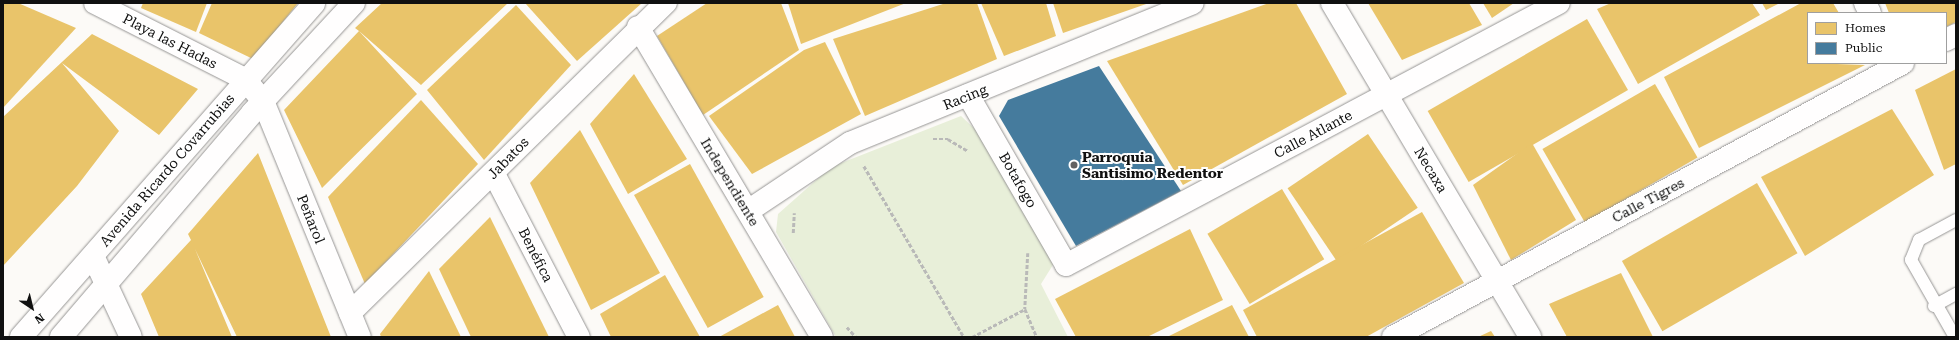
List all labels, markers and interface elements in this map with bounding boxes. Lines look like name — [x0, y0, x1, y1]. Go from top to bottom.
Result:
street label: Playa las Hadas — [120, 10, 220, 72]
legend — [1807, 12, 1947, 64]
text: Homes — [1845, 21, 1885, 35]
text: Public — [1845, 41, 1882, 55]
street label: Racing — [940, 81, 990, 113]
street label: Avenida Ricardo Covarrubias — [96, 90, 238, 250]
street label: Calle Atlante — [1271, 106, 1355, 162]
street label: Jabatos — [484, 134, 532, 182]
street label: Independiente — [697, 135, 763, 229]
street label: Necaxa — [1411, 144, 1451, 196]
street label: Botafogo — [996, 149, 1040, 211]
place label: Parroquia Santisimo Redentor — [1082, 149, 1223, 182]
marker: Parroquia Santisimo Redentor — [1069, 160, 1079, 170]
street label: Calle Tigres — [1609, 174, 1687, 226]
street label: Peñarol — [294, 192, 328, 246]
street label: Benéfica — [515, 225, 557, 285]
north arrow — [12, 288, 52, 328]
text: N — [32, 310, 46, 326]

